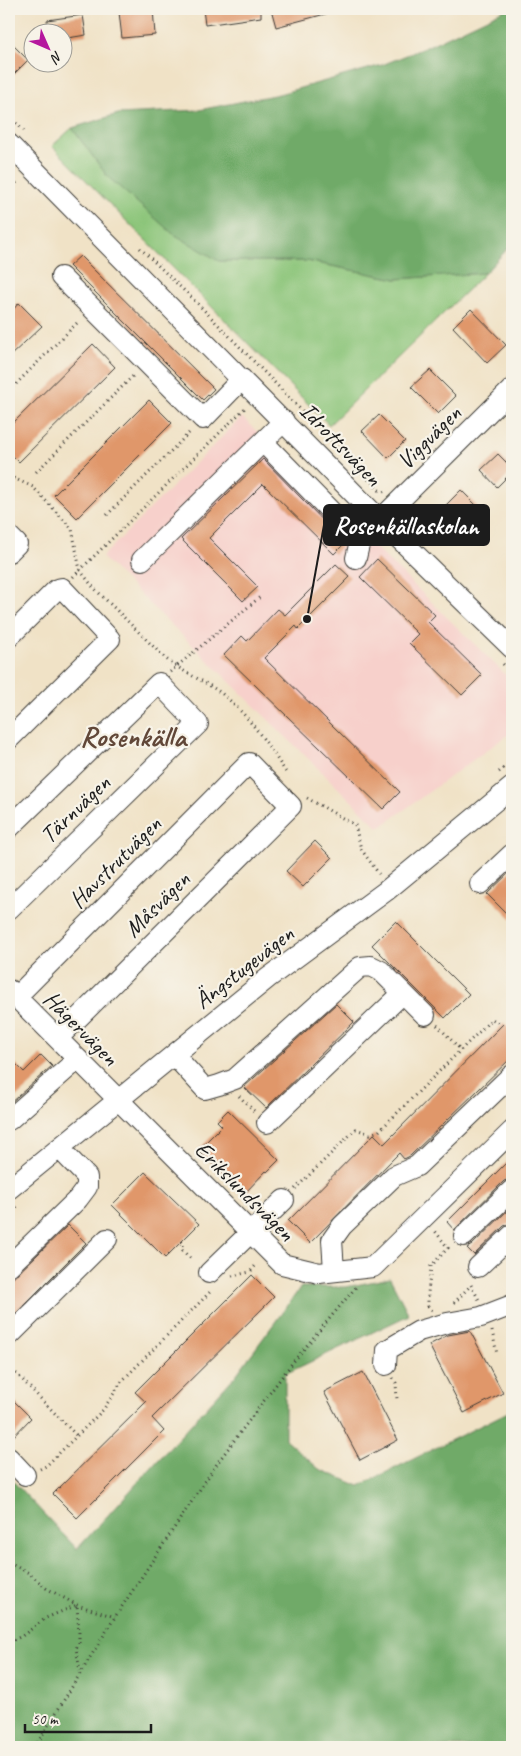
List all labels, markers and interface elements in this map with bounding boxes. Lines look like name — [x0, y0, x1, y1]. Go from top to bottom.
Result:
north arrow — [22, 22, 72, 72]
text: N — [46, 48, 66, 68]
street label: Idrottsvägen — [294, 396, 389, 493]
street label: Viggvägen — [391, 398, 468, 475]
callout: Rosenkällaskolan — [324, 505, 489, 545]
text: Rosenkällaskolan — [334, 510, 480, 542]
district label: Rosenkälla — [80, 718, 188, 755]
street label: Tärnvägen — [33, 768, 117, 850]
street label: Havstrutvägen — [62, 809, 168, 915]
street label: Måsvägen — [118, 864, 197, 943]
street label: Ängstugevägen — [188, 919, 300, 1015]
street label: Hägervägen — [37, 984, 125, 1072]
street label: Erikslundsvägen — [189, 1135, 302, 1248]
scale bar — [25, 1701, 151, 1733]
text: 50 m — [32, 1710, 59, 1729]

